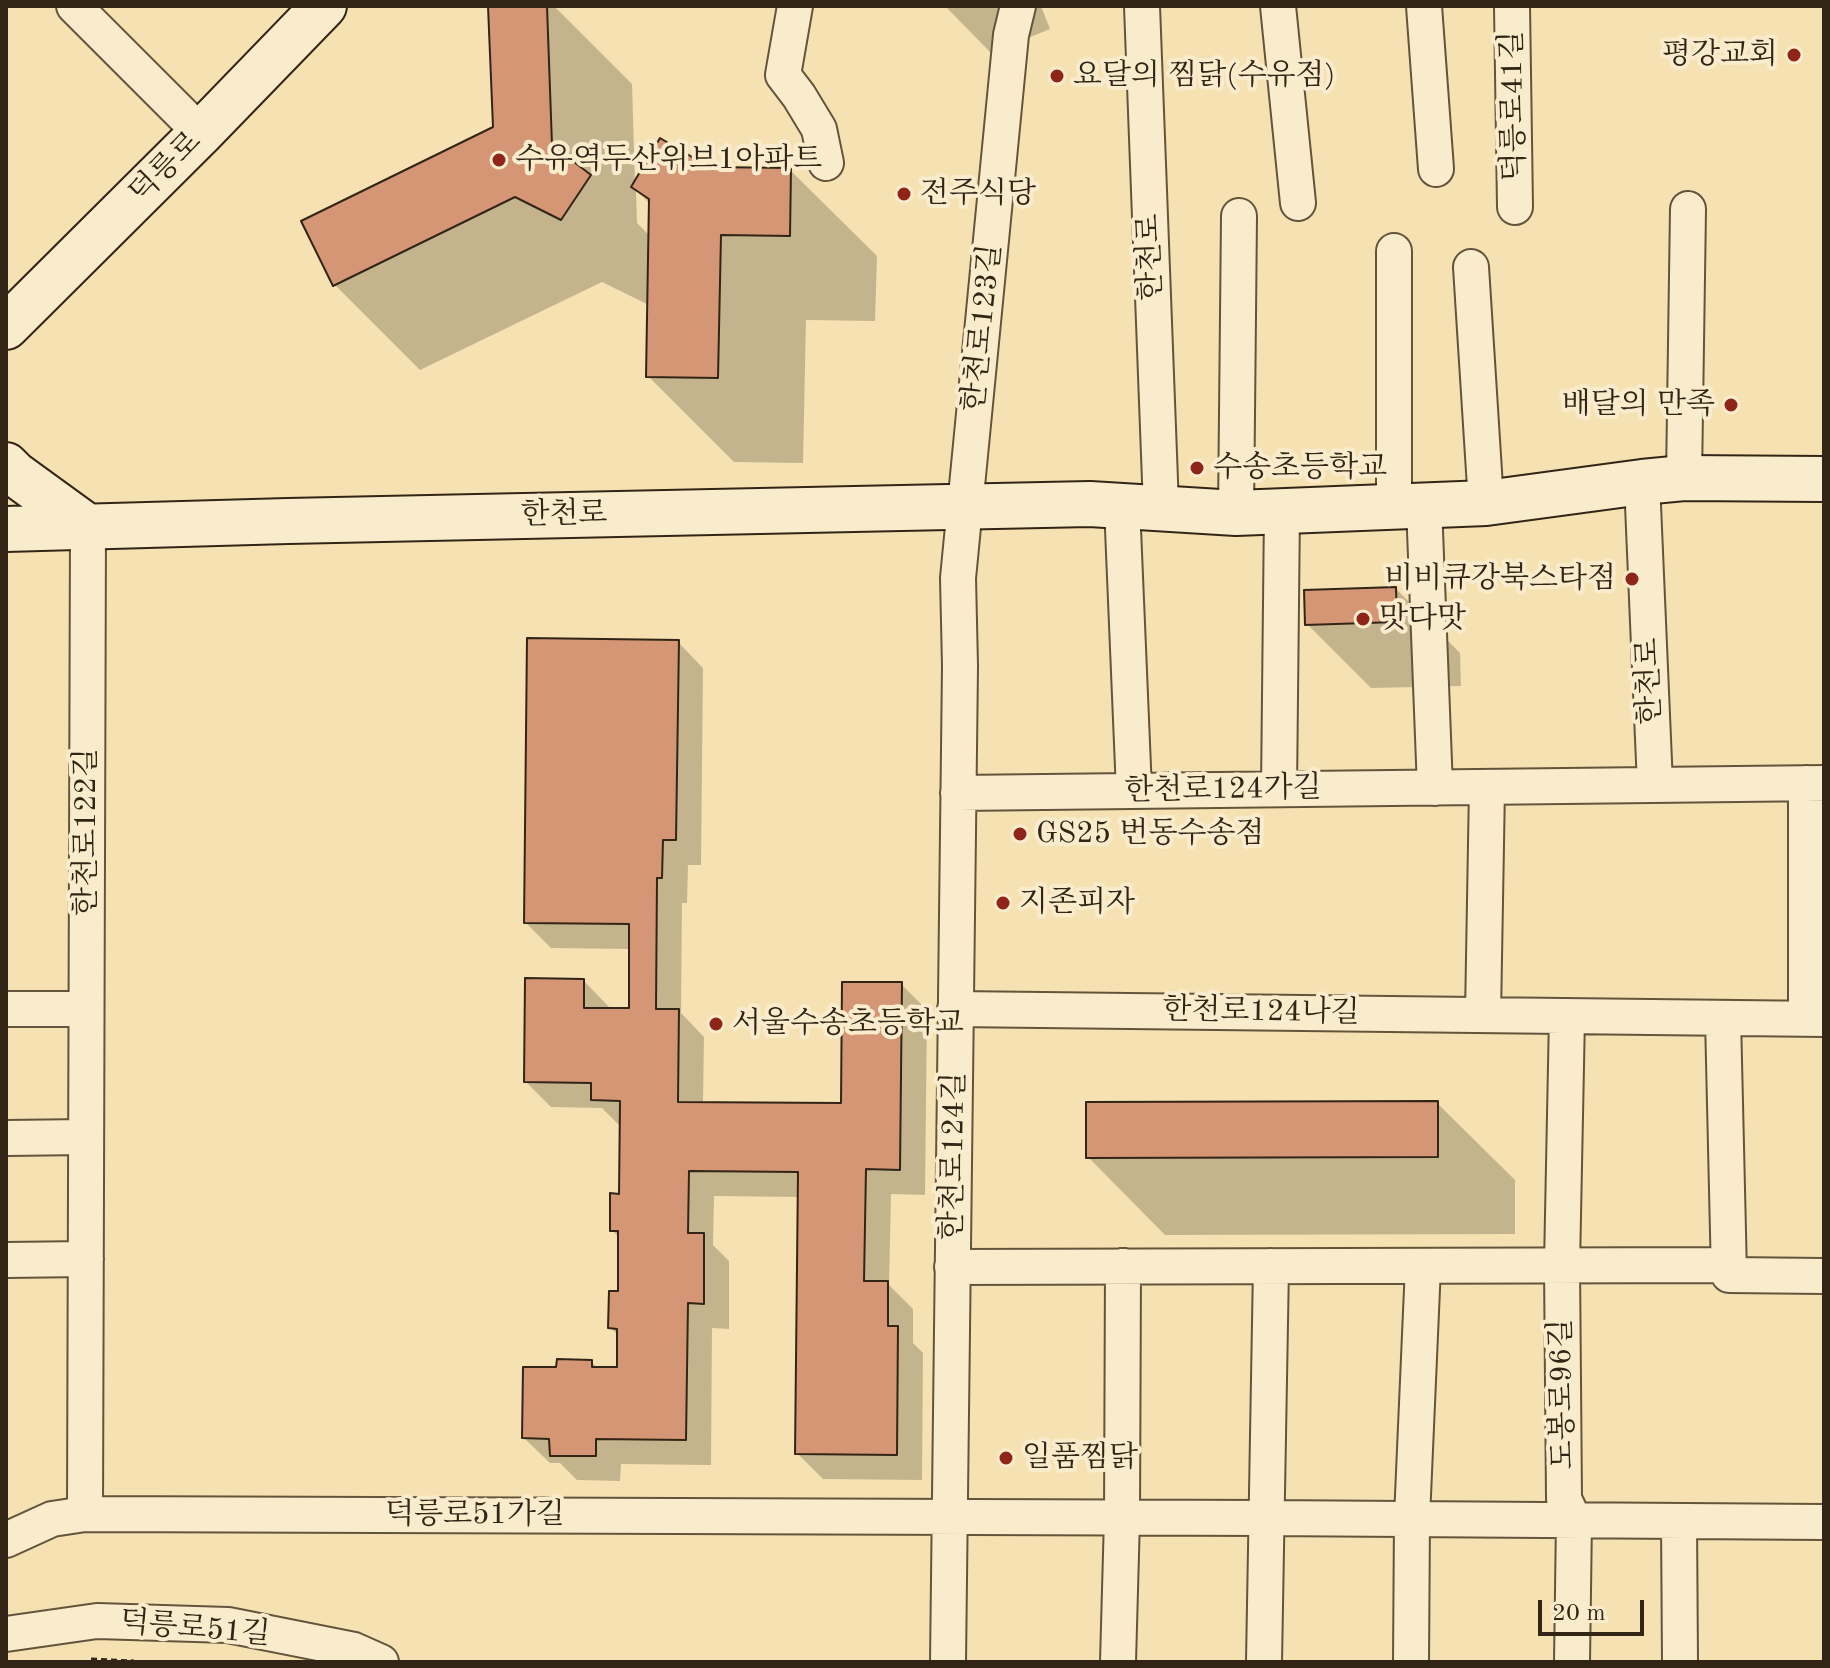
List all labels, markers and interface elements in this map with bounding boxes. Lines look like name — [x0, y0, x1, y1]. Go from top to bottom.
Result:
street label: 덕릉로41길 — [1495, 30, 1533, 182]
place label: 평강교회 — [1662, 37, 1778, 73]
marker: 평강교회 — [1785, 46, 1803, 64]
place label: 요달의 찜닭(수유점) — [1073, 58, 1335, 94]
marker: 요달의 찜닭(수유점) — [1048, 67, 1066, 85]
street label: 덕릉로 — [123, 125, 209, 211]
place label: 수유역두산위브1아파트 — [515, 142, 822, 178]
marker: 수유역두산위브1아파트 — [490, 151, 508, 169]
place label: 전주식당 — [920, 176, 1036, 212]
marker: 전주식당 — [895, 185, 913, 203]
street label: 한천로 — [1131, 213, 1171, 301]
street label: 한천로123길 — [956, 243, 1010, 413]
place label: 배달의 만족 — [1562, 387, 1715, 423]
marker: 배달의 만족 — [1722, 396, 1740, 414]
place label: 수송초등학교 — [1213, 450, 1387, 486]
marker: 수송초등학교 — [1188, 459, 1206, 477]
street label: 한천로 — [520, 496, 608, 534]
place label: 비비큐강북스타점 — [1384, 561, 1616, 597]
marker: 비비큐강북스타점 — [1623, 570, 1641, 588]
place label: 맛다맛 — [1379, 601, 1466, 637]
marker: 맛다맛 — [1354, 610, 1372, 628]
street label: 한천로 — [1630, 637, 1670, 725]
street label: 한천로122길 — [69, 748, 105, 916]
street label: 한천로124가길 — [1124, 770, 1322, 810]
place label: GS25 번동수송점 — [1036, 816, 1264, 852]
marker: GS25 번동수송점 — [1011, 825, 1029, 843]
place label: 지존피자 — [1019, 885, 1135, 921]
marker: 지존피자 — [994, 894, 1012, 912]
street label: 한천로124나길 — [1162, 992, 1360, 1032]
place label: 서울수송초등학교 — [732, 1006, 964, 1042]
marker: 서울수송초등학교 — [707, 1015, 725, 1033]
street label: 한천로124길 — [935, 1072, 973, 1240]
street label: 도봉로96길 — [1544, 1318, 1582, 1470]
place label: 일품찜닭 — [1022, 1440, 1138, 1476]
marker: 일품찜닭 — [997, 1449, 1015, 1467]
street label: 덕릉로51가길 — [385, 1497, 565, 1533]
scale bar — [1542, 1584, 1648, 1634]
text: 20 m — [1552, 1602, 1606, 1626]
street label: 덕릉로51길 — [118, 1605, 272, 1653]

